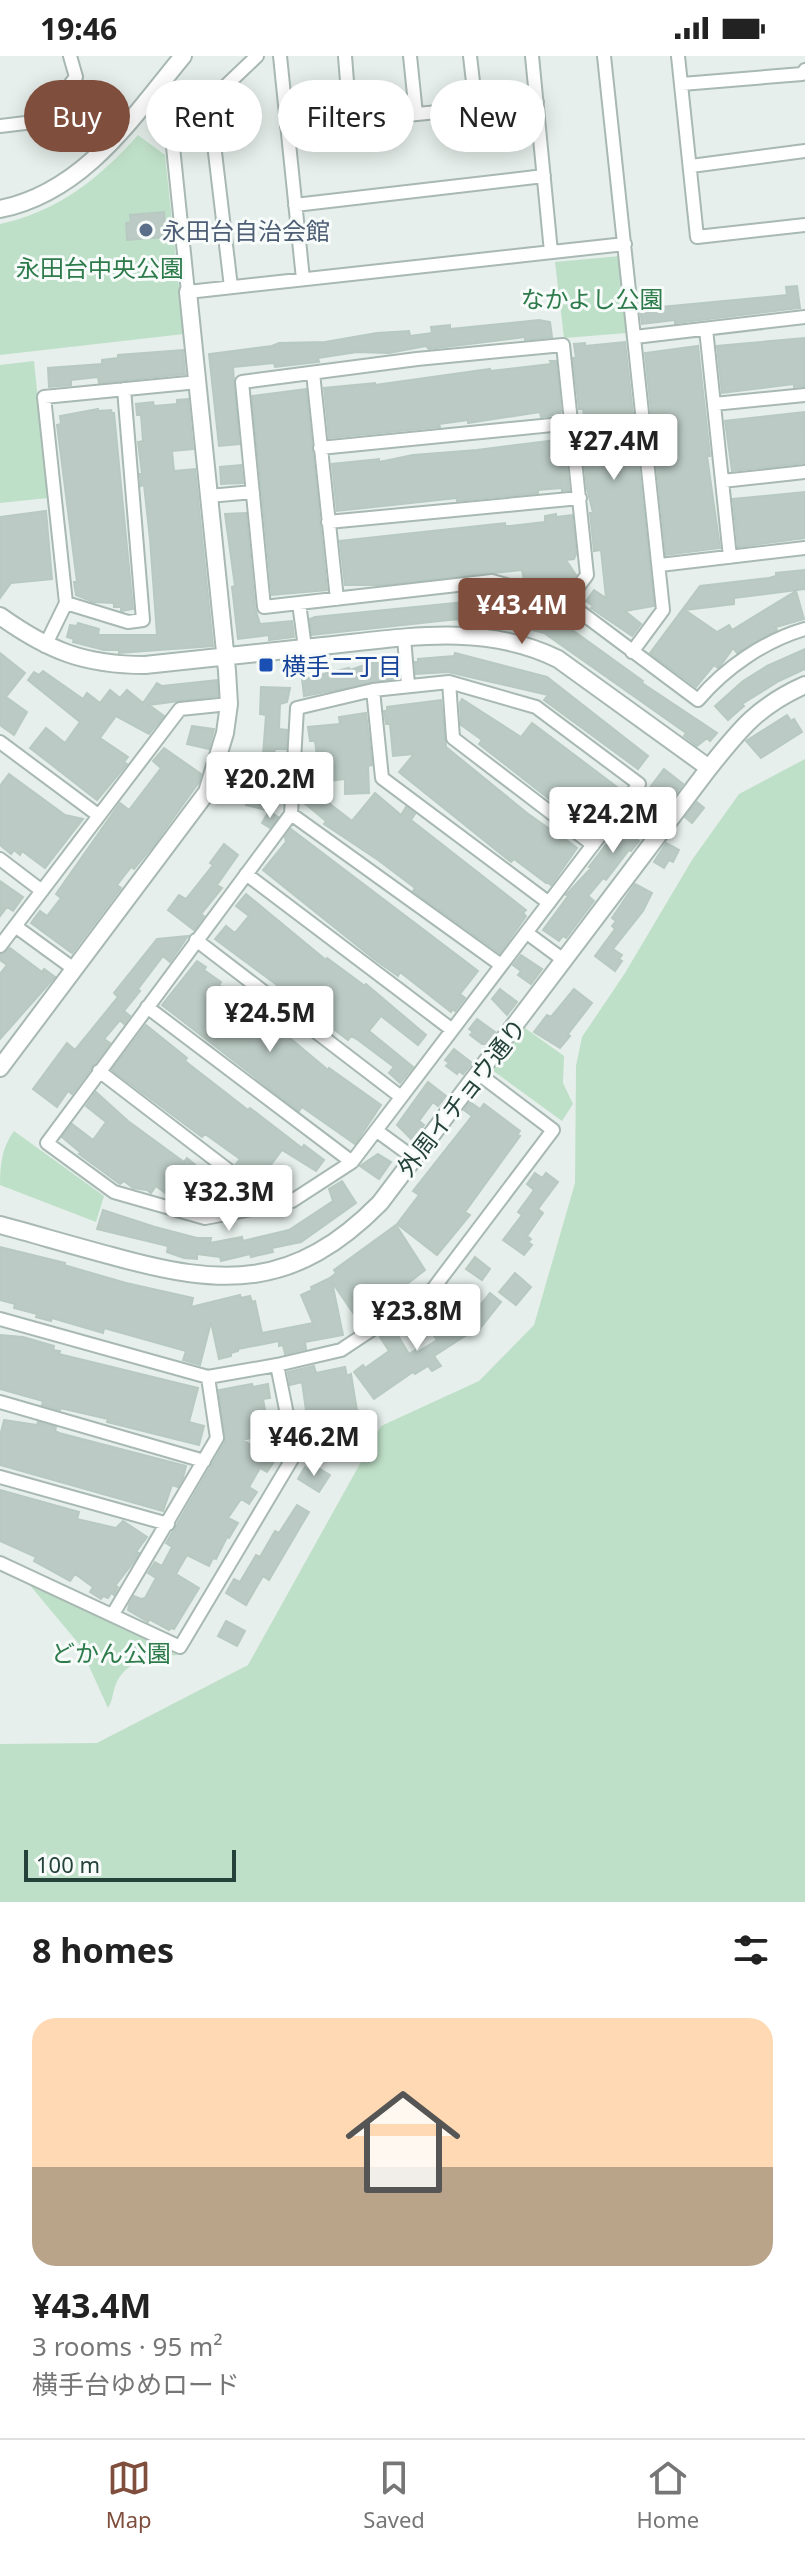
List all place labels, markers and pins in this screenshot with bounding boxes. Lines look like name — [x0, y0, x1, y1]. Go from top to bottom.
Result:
place label: 永田台自治会館 — [162, 214, 330, 247]
marker: 永田台自治会館 — [137, 221, 155, 239]
pin: ¥27.4M — [549, 414, 679, 482]
pin: ¥43.4M — [457, 578, 587, 646]
place label: 横手二丁目 — [282, 649, 402, 682]
marker: 横手二丁目 — [257, 656, 275, 674]
pin: ¥20.2M — [205, 752, 335, 820]
pin: ¥24.2M — [548, 787, 678, 855]
pin: ¥24.5M — [205, 986, 335, 1054]
pin: ¥32.3M — [164, 1165, 294, 1233]
pin: ¥23.8M — [352, 1284, 482, 1352]
pin: ¥46.2M — [249, 1410, 379, 1478]

